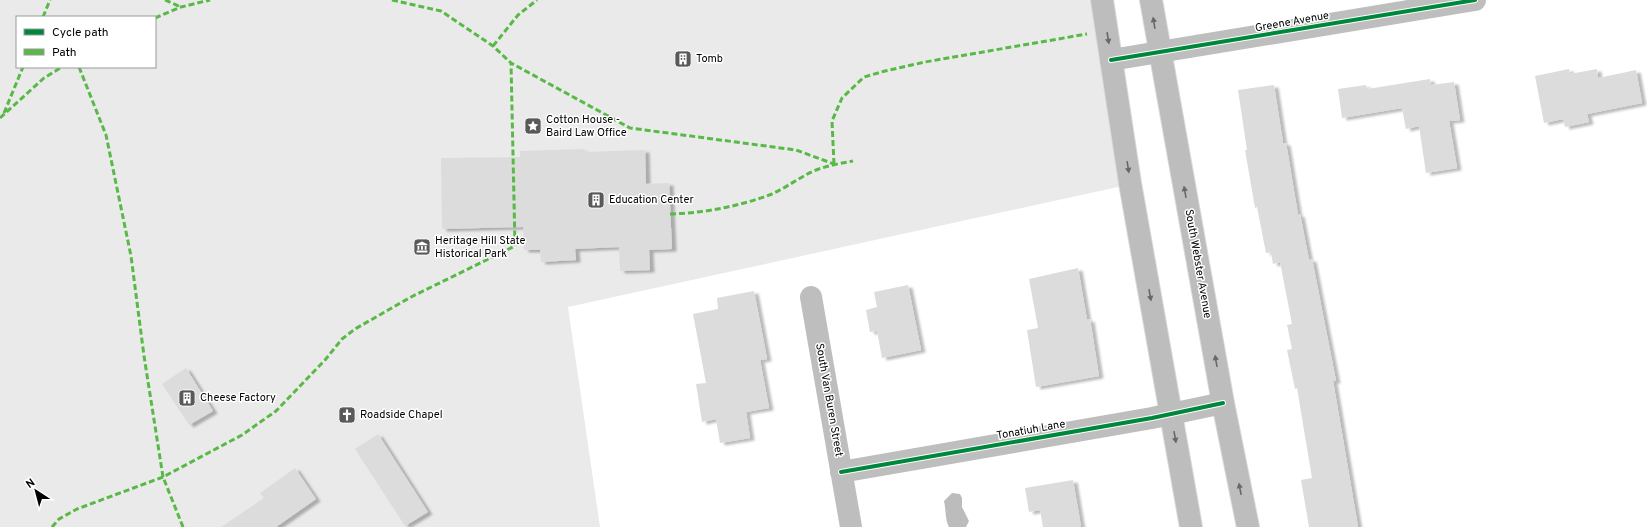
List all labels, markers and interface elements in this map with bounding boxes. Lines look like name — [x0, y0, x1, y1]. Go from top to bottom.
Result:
street label: Greene Avenue — [1254, 9, 1330, 35]
legend — [16, 16, 156, 68]
one-way arrow — [1151, 16, 1157, 29]
text: Cycle path — [52, 25, 109, 41]
one-way arrow — [1105, 32, 1111, 45]
text: Path — [52, 45, 77, 61]
building icon: Tomb — [673, 49, 693, 69]
place label: Tomb — [696, 52, 723, 66]
place label: Cotton House - Baird Law Office — [546, 113, 627, 140]
place icon: Cotton House - Baird Law Office — [523, 116, 543, 136]
one-way arrow — [1125, 161, 1131, 173]
one-way arrow — [1181, 186, 1187, 198]
building icon: Education Center — [586, 190, 606, 210]
place label: Education Center — [609, 193, 694, 207]
street label: South Webster Avenue — [1182, 208, 1215, 320]
place label: Heritage Hill State Historical Park — [435, 234, 525, 261]
museum icon: Heritage Hill State Historical Park — [412, 237, 432, 257]
one-way arrow — [1147, 289, 1153, 301]
street label: South Van Buren Street — [812, 342, 846, 458]
one-way arrow — [1212, 355, 1218, 367]
building icon: Cheese Factory — [177, 388, 197, 408]
place label: Cheese Factory — [200, 391, 276, 405]
church icon: Roadside Chapel — [337, 405, 357, 425]
place label: Roadside Chapel — [360, 408, 443, 422]
street label: Tonatiuh Lane — [996, 417, 1066, 443]
one-way arrow — [1172, 431, 1178, 443]
north arrow — [16, 471, 56, 511]
text: N — [23, 476, 38, 492]
one-way arrow — [1237, 483, 1243, 495]

